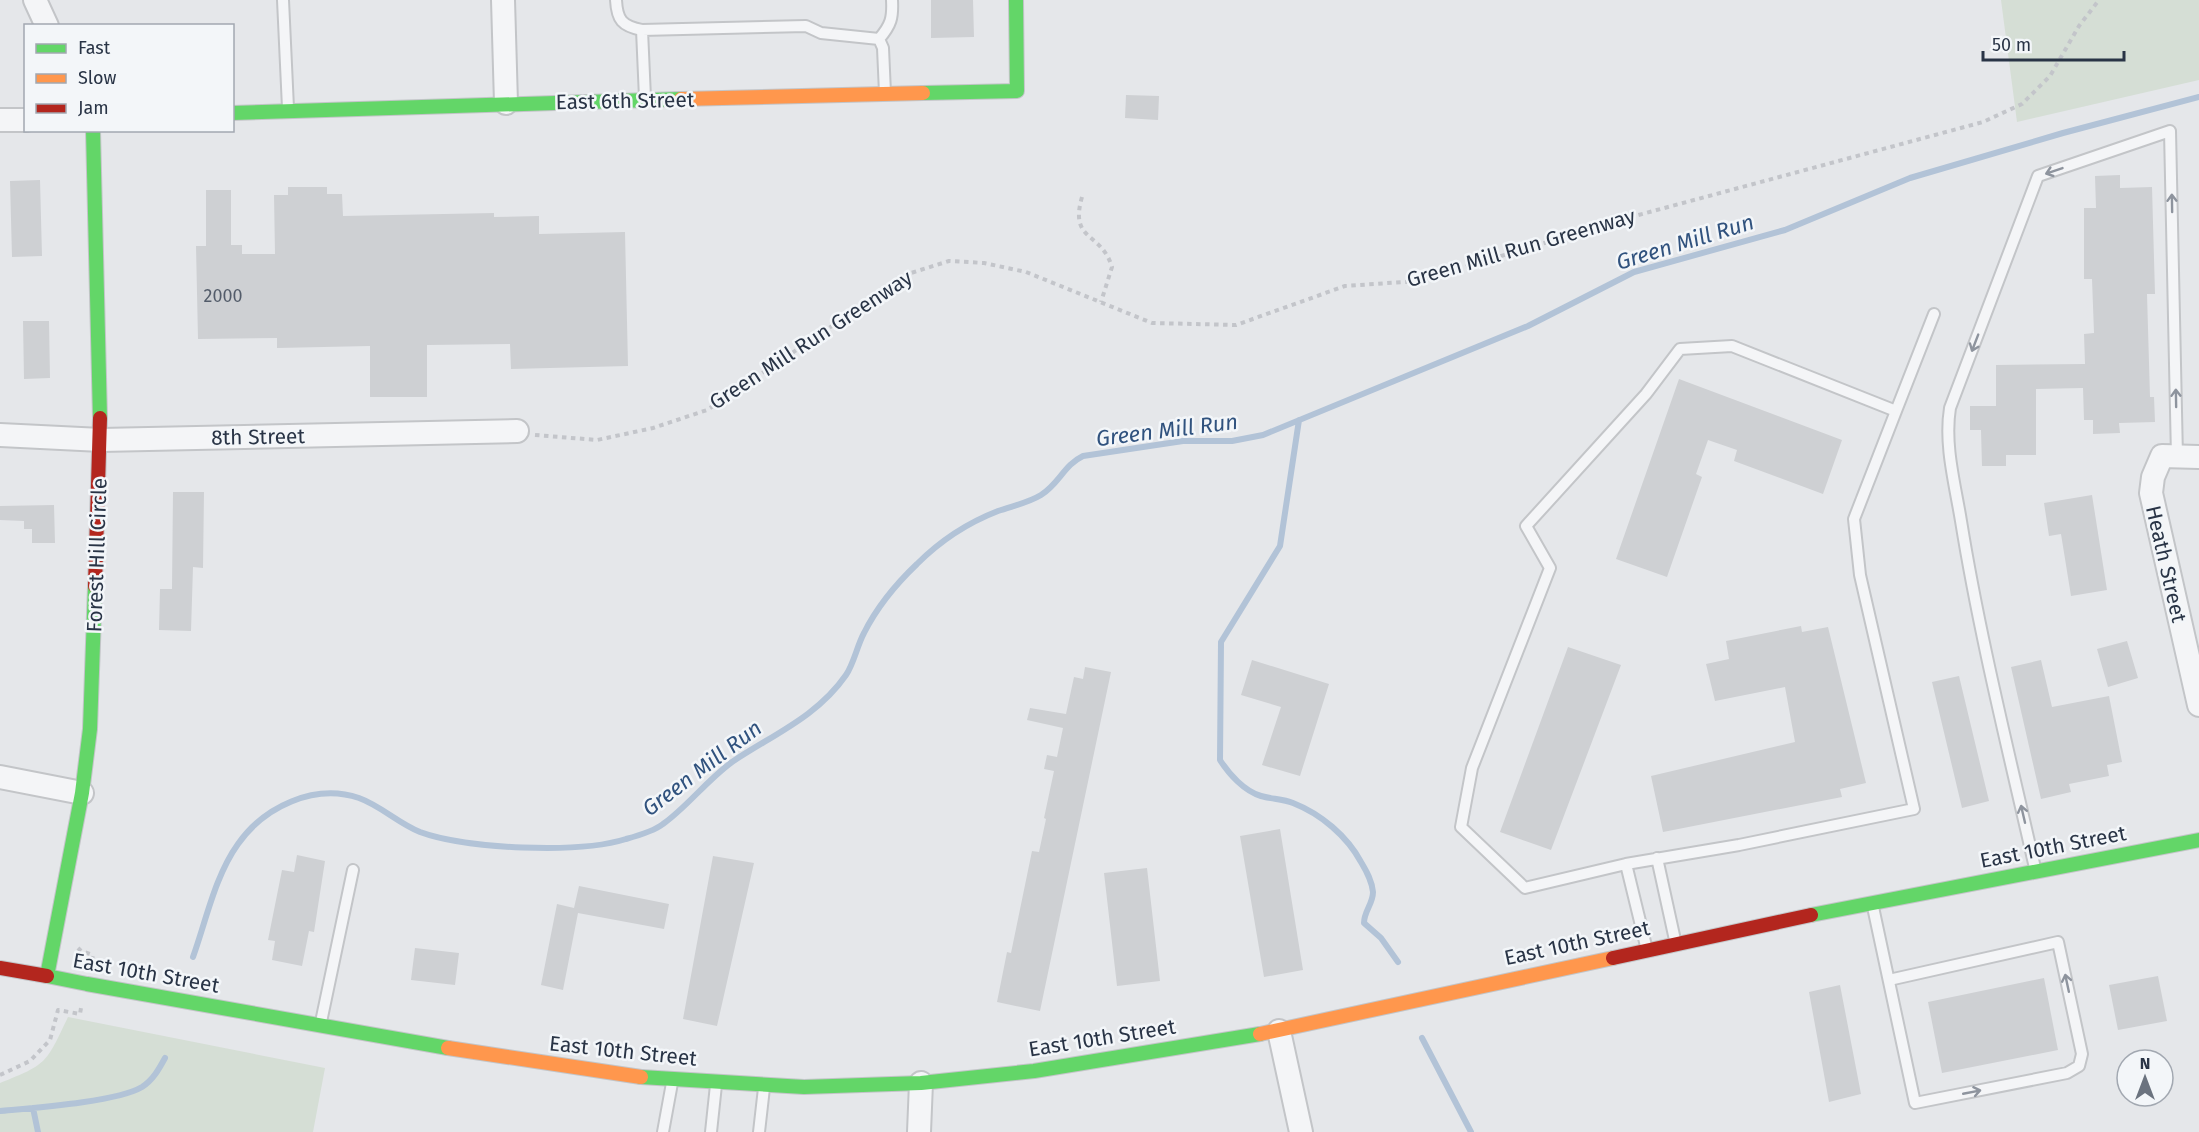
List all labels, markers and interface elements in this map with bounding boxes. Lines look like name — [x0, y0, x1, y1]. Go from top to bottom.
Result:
legend — [24, 24, 234, 132]
scale bar — [1983, 24, 2124, 62]
text: 50 m — [1992, 34, 2031, 56]
text: Fast — [78, 37, 111, 59]
text: Slow — [78, 67, 117, 89]
street label: East 6th Street — [555, 87, 695, 115]
text: Jam — [78, 97, 109, 119]
one-way arrow — [2045, 166, 2064, 177]
one-way arrow — [2166, 194, 2177, 214]
street label: Green Mill Run Greenway — [1404, 203, 1639, 293]
water label: Green Mill Run — [1613, 208, 1757, 276]
street label: Green Mill Run Greenway — [705, 264, 918, 415]
house number: 2000 — [203, 285, 243, 307]
one-way arrow — [1969, 334, 1980, 352]
one-way arrow — [2170, 389, 2182, 409]
water label: Green Mill Run — [1095, 408, 1239, 452]
street label: 8th Street — [211, 423, 306, 451]
street label: Forest Hill Circle — [81, 477, 113, 633]
street label: Heath Street — [2140, 503, 2192, 625]
water label: Green Mill Run — [637, 714, 767, 822]
one-way arrow — [2017, 805, 2029, 824]
street label: East 10th Street — [1978, 820, 2129, 874]
street label: East 10th Street — [1502, 915, 1653, 971]
street label: East 10th Street — [71, 947, 222, 999]
one-way arrow — [2061, 974, 2072, 994]
street label: East 10th Street — [1027, 1013, 1178, 1062]
street label: East 10th Street — [548, 1030, 699, 1072]
north arrow — [2115, 1048, 2175, 1108]
text: N — [2140, 1054, 2150, 1073]
one-way arrow — [1962, 1086, 1982, 1097]

